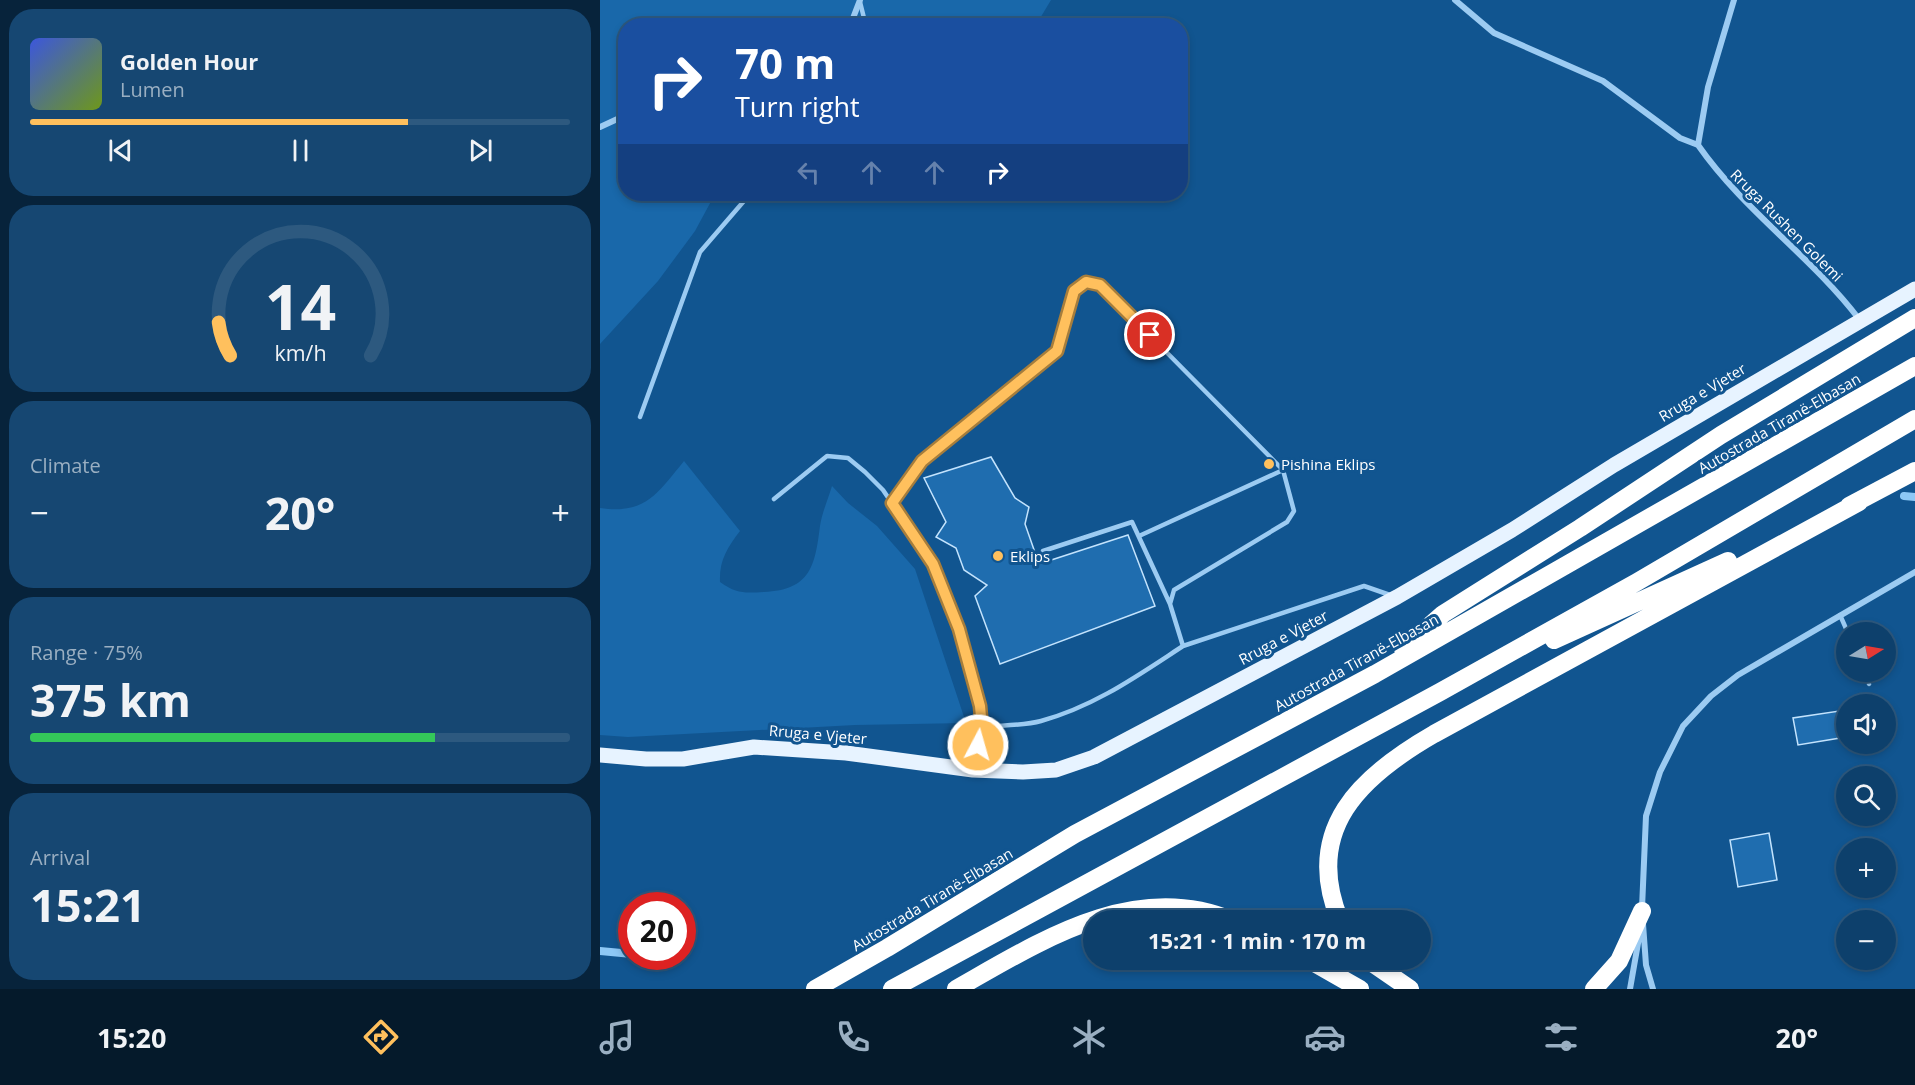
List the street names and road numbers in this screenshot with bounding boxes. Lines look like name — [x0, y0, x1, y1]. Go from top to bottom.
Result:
street label: Rruga Rushen Golemi — [1727, 165, 1847, 285]
street label: Rruga e Vjeter — [1655, 358, 1749, 426]
street label: Autostrada Tiranë-Elbasan — [1694, 368, 1864, 478]
street label: Rruga e Vjeter — [1235, 605, 1331, 669]
street label: Autostrada Tiranë-Elbasan — [1270, 608, 1442, 716]
street label: Rruga e Vjeter — [768, 720, 868, 748]
street label: Autostrada Tiranë-Elbasan — [848, 843, 1016, 955]

